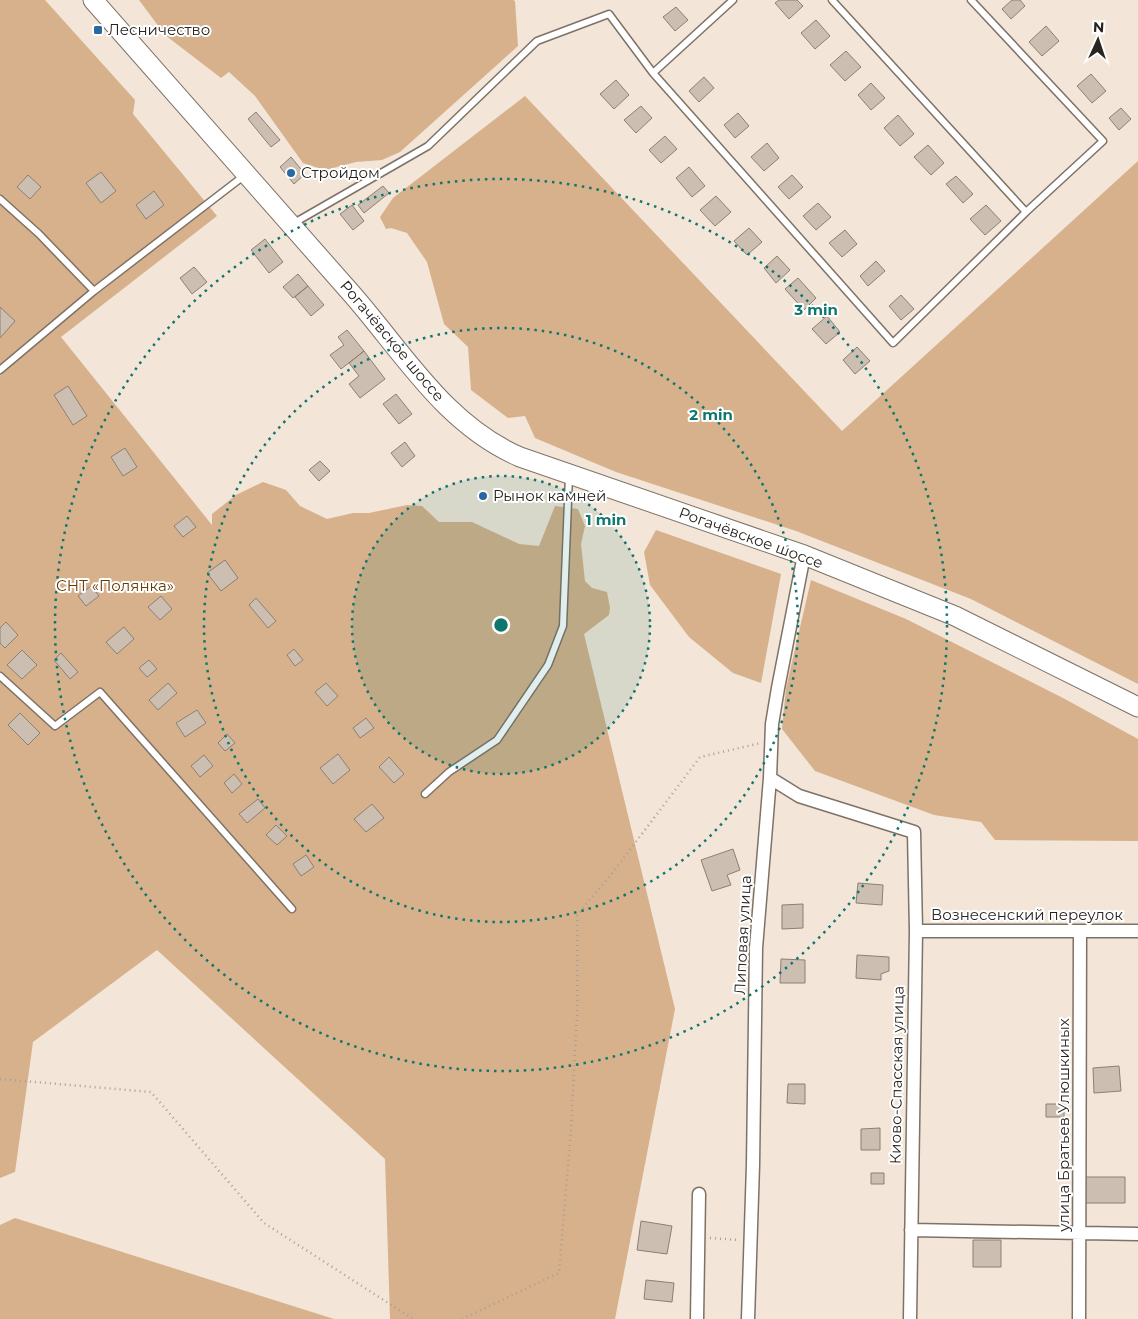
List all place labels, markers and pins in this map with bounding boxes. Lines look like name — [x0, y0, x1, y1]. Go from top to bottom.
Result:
place label: Лесничество — [108, 20, 210, 39]
marker: Лесничество — [92, 24, 104, 36]
place label: Стройдом — [301, 163, 380, 182]
marker: Стройдом — [285, 167, 297, 179]
place label: Рынок камней — [493, 486, 606, 505]
marker: Рынок камней — [477, 490, 489, 502]
centre of rings — [492, 616, 510, 634]

